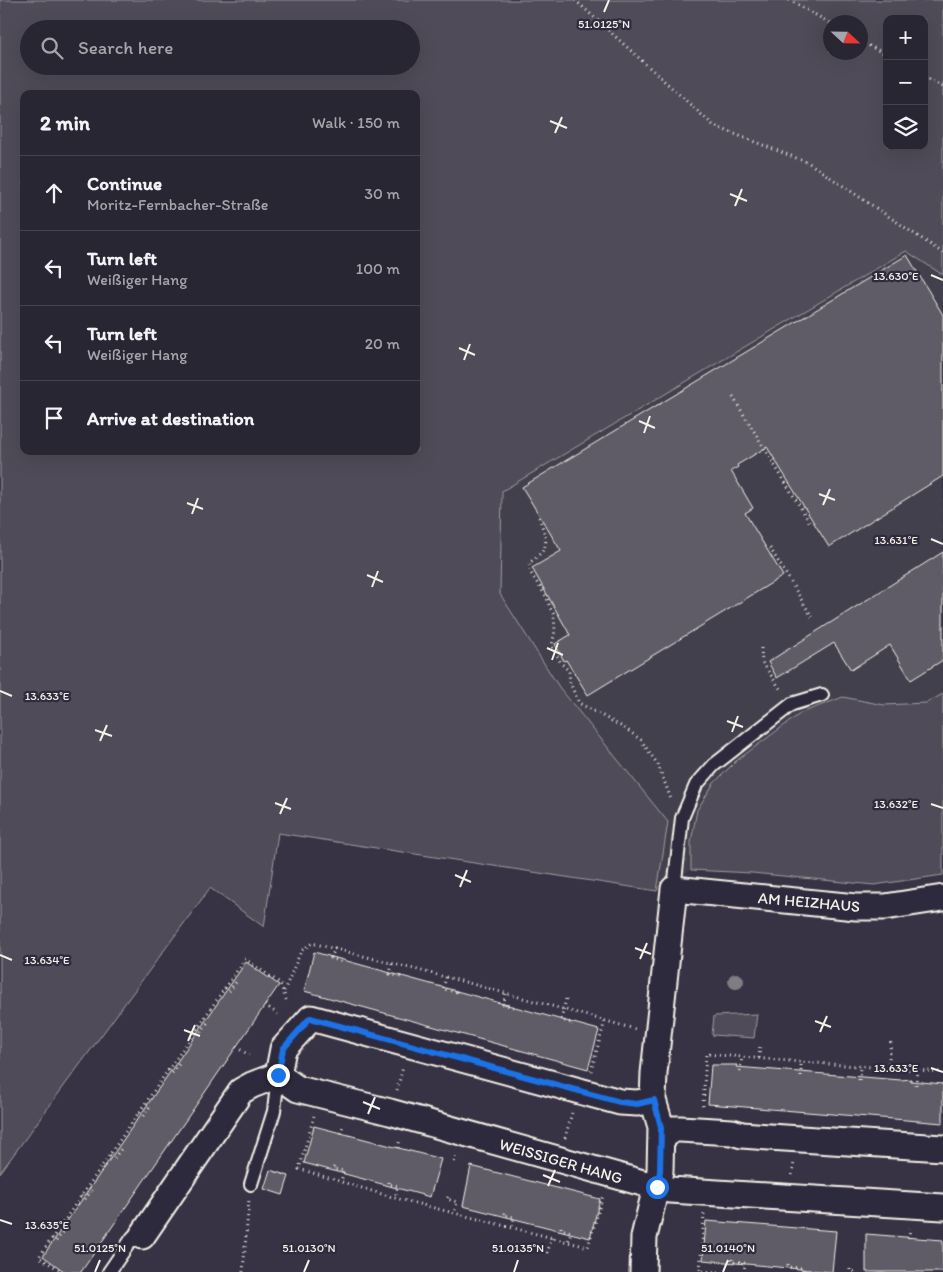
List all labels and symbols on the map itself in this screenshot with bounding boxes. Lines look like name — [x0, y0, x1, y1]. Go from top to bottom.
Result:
north arrow — [823, 15, 868, 60]
text: 51.0125°N — [578, 17, 630, 31]
text: 13.630°E — [873, 269, 919, 283]
text: 13.631°E — [874, 533, 918, 547]
text: 13.633°E — [25, 689, 70, 703]
text: 13.632°E — [874, 797, 919, 811]
street label: AM HEIZHAUS — [757, 888, 861, 916]
text: 13.634°E — [24, 953, 70, 967]
text: 13.633°E — [874, 1061, 919, 1075]
route end — [267, 1064, 290, 1087]
street label: WEISSIGER HANG — [497, 1134, 625, 1188]
route start — [646, 1176, 669, 1199]
text: 13.635°E — [25, 1218, 70, 1232]
text: 51.0125°N — [74, 1241, 126, 1255]
text: 51.0130°N — [282, 1241, 336, 1255]
text: 51.0135°N — [492, 1241, 544, 1255]
text: 51.0140°N — [701, 1241, 755, 1255]

